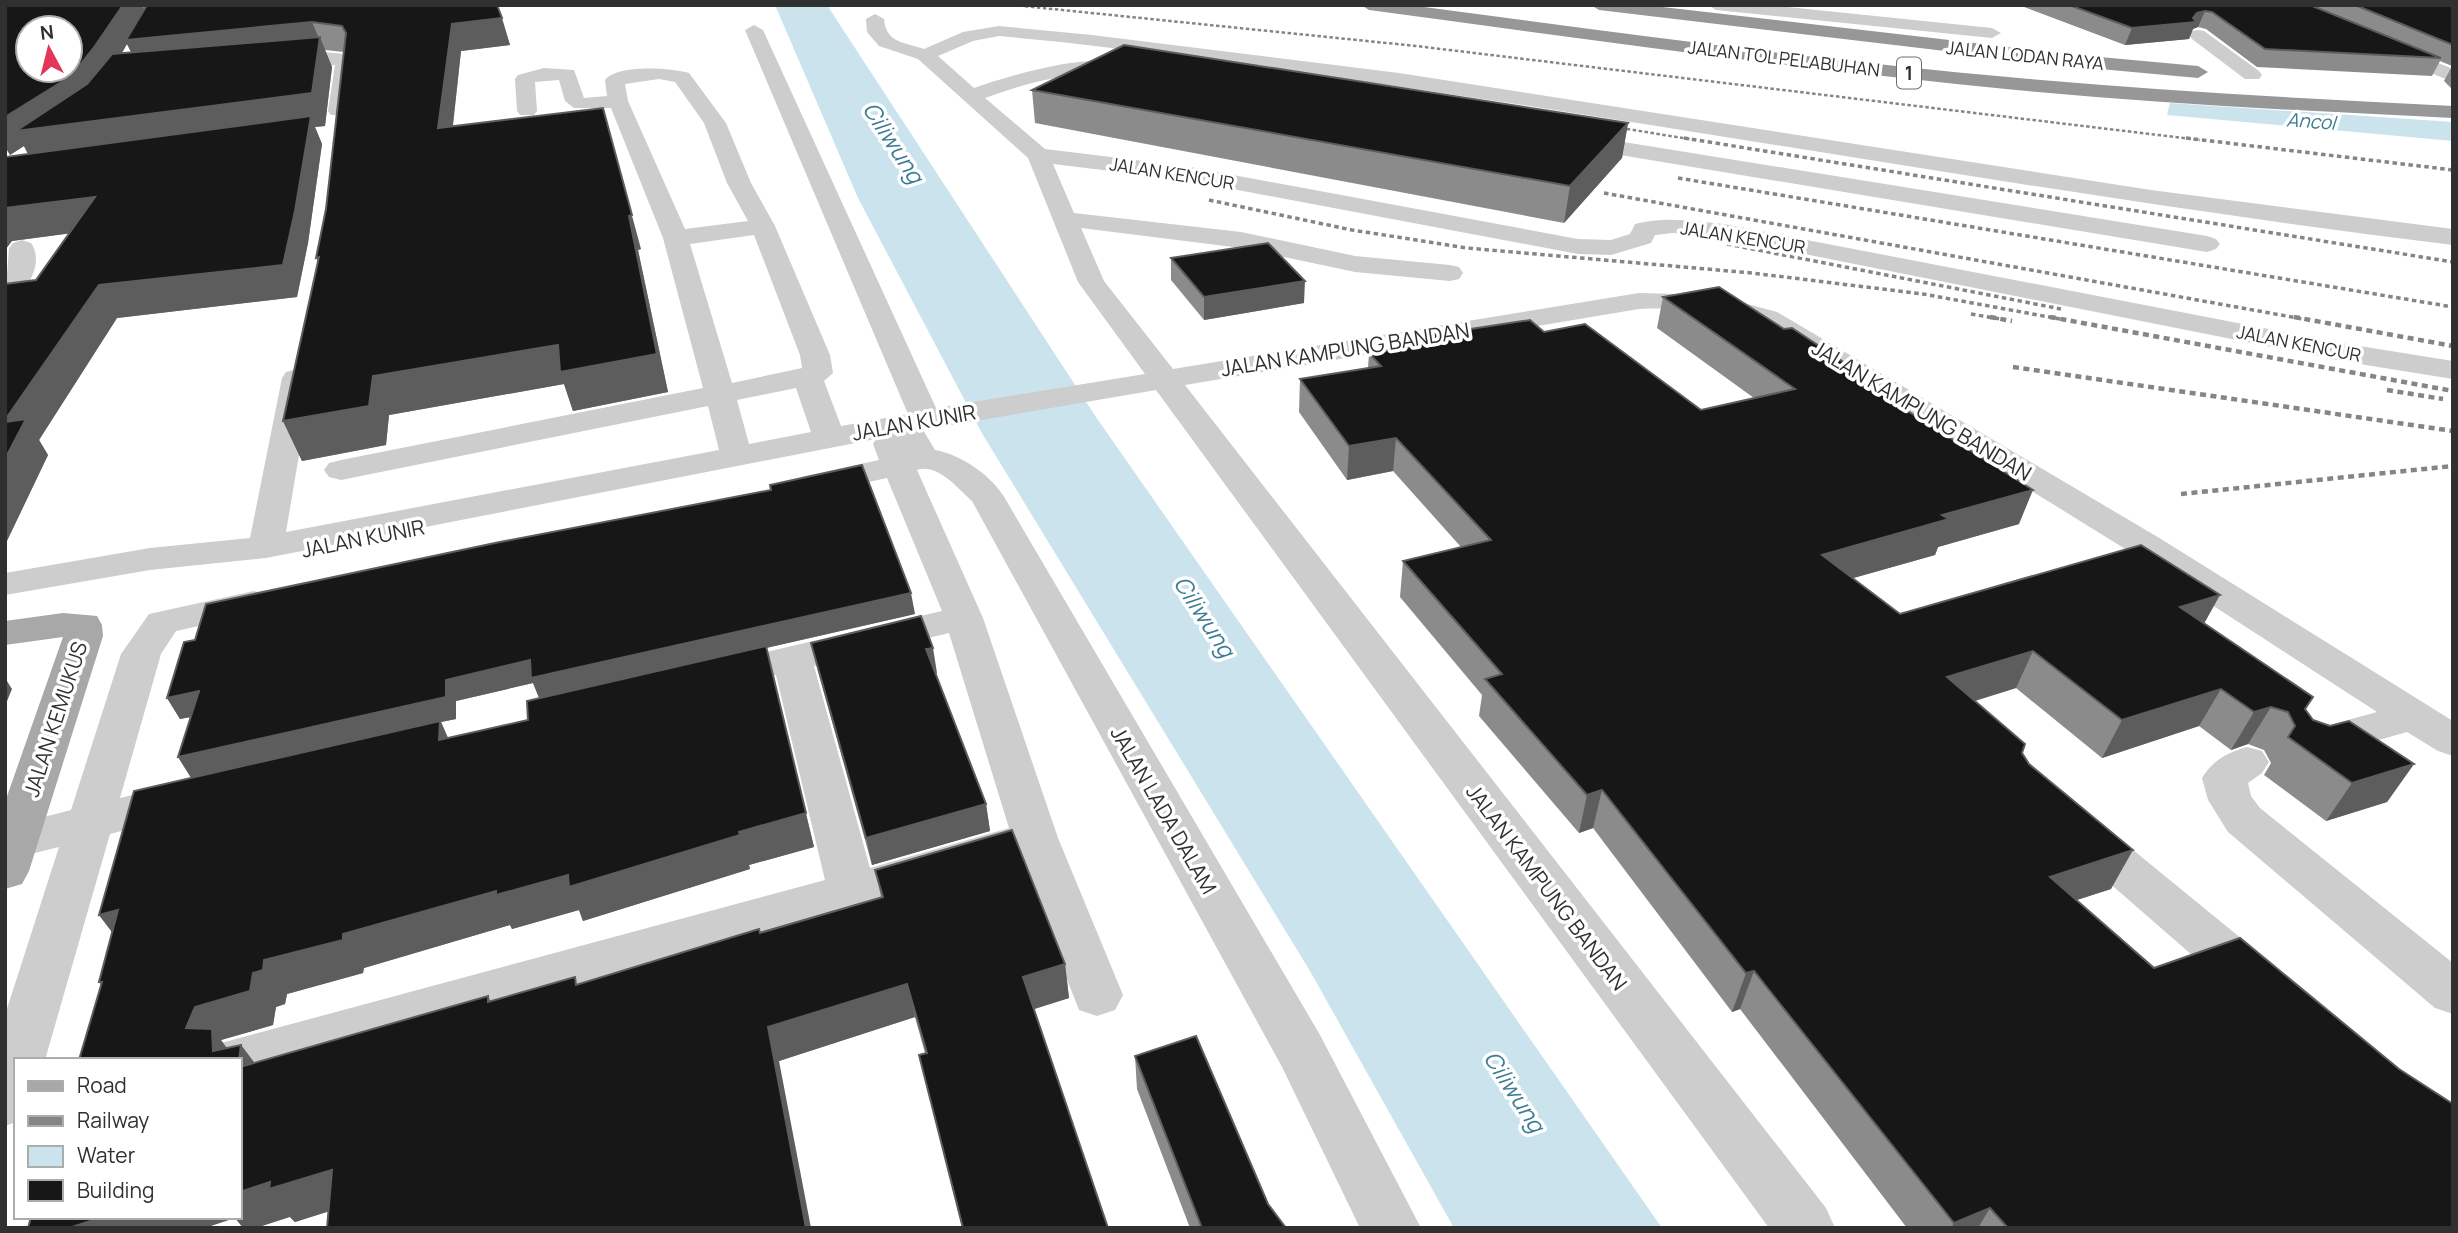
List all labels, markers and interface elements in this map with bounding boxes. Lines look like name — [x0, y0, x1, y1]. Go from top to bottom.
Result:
north arrow — [14, 14, 84, 84]
text: N — [39, 18, 55, 46]
street label: JALAN TOL PELABUHAN — [1687, 34, 1881, 82]
street label: JALAN LODAN RAYA — [1945, 35, 2106, 75]
road number: 1 — [1897, 58, 1921, 88]
water label: Ciliwung — [856, 95, 934, 191]
water label: Ancol — [2286, 106, 2339, 136]
street label: JALAN KENCUR — [1108, 151, 1236, 195]
street label: JALAN KENCUR — [1679, 215, 1807, 259]
street label: JALAN KAMPUNG BANDAN — [1219, 316, 1471, 382]
street label: JALAN KENCUR — [2235, 319, 2363, 367]
street label: JALAN KAMPUNG BANDAN — [1807, 333, 2037, 487]
street label: JALAN KUNIR — [850, 397, 978, 447]
street label: JALAN KUNIR — [299, 512, 427, 564]
water label: Ciliwung — [1167, 569, 1245, 665]
street label: JALAN KEMUKUS — [17, 638, 93, 800]
street label: JALAN LADA DALAM — [1105, 721, 1223, 899]
street label: JALAN KAMPUNG BANDAN — [1460, 778, 1634, 996]
water label: Ciliwung — [1477, 1044, 1555, 1140]
legend — [14, 1058, 242, 1219]
text: Road — [77, 1071, 127, 1099]
text: Railway — [77, 1106, 149, 1134]
text: Water — [77, 1141, 136, 1169]
text: Building — [77, 1176, 154, 1204]

